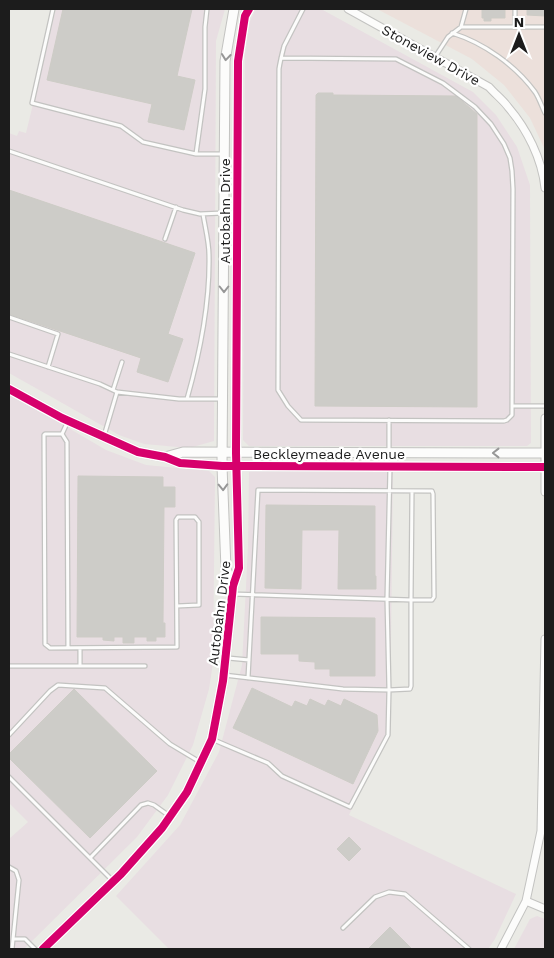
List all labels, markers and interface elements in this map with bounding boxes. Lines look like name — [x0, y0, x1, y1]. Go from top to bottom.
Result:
north arrow — [494, 10, 544, 60]
text: N — [514, 14, 524, 30]
street label: Stoneview Drive — [379, 21, 483, 89]
one-way arrow — [221, 53, 232, 61]
street label: Autobahn Drive — [217, 158, 233, 264]
one-way arrow — [219, 286, 229, 294]
street label: Beckleymeade Avenue — [253, 446, 405, 462]
one-way arrow — [491, 448, 499, 458]
one-way arrow — [218, 483, 228, 491]
street label: Autobahn Drive — [205, 560, 233, 666]

